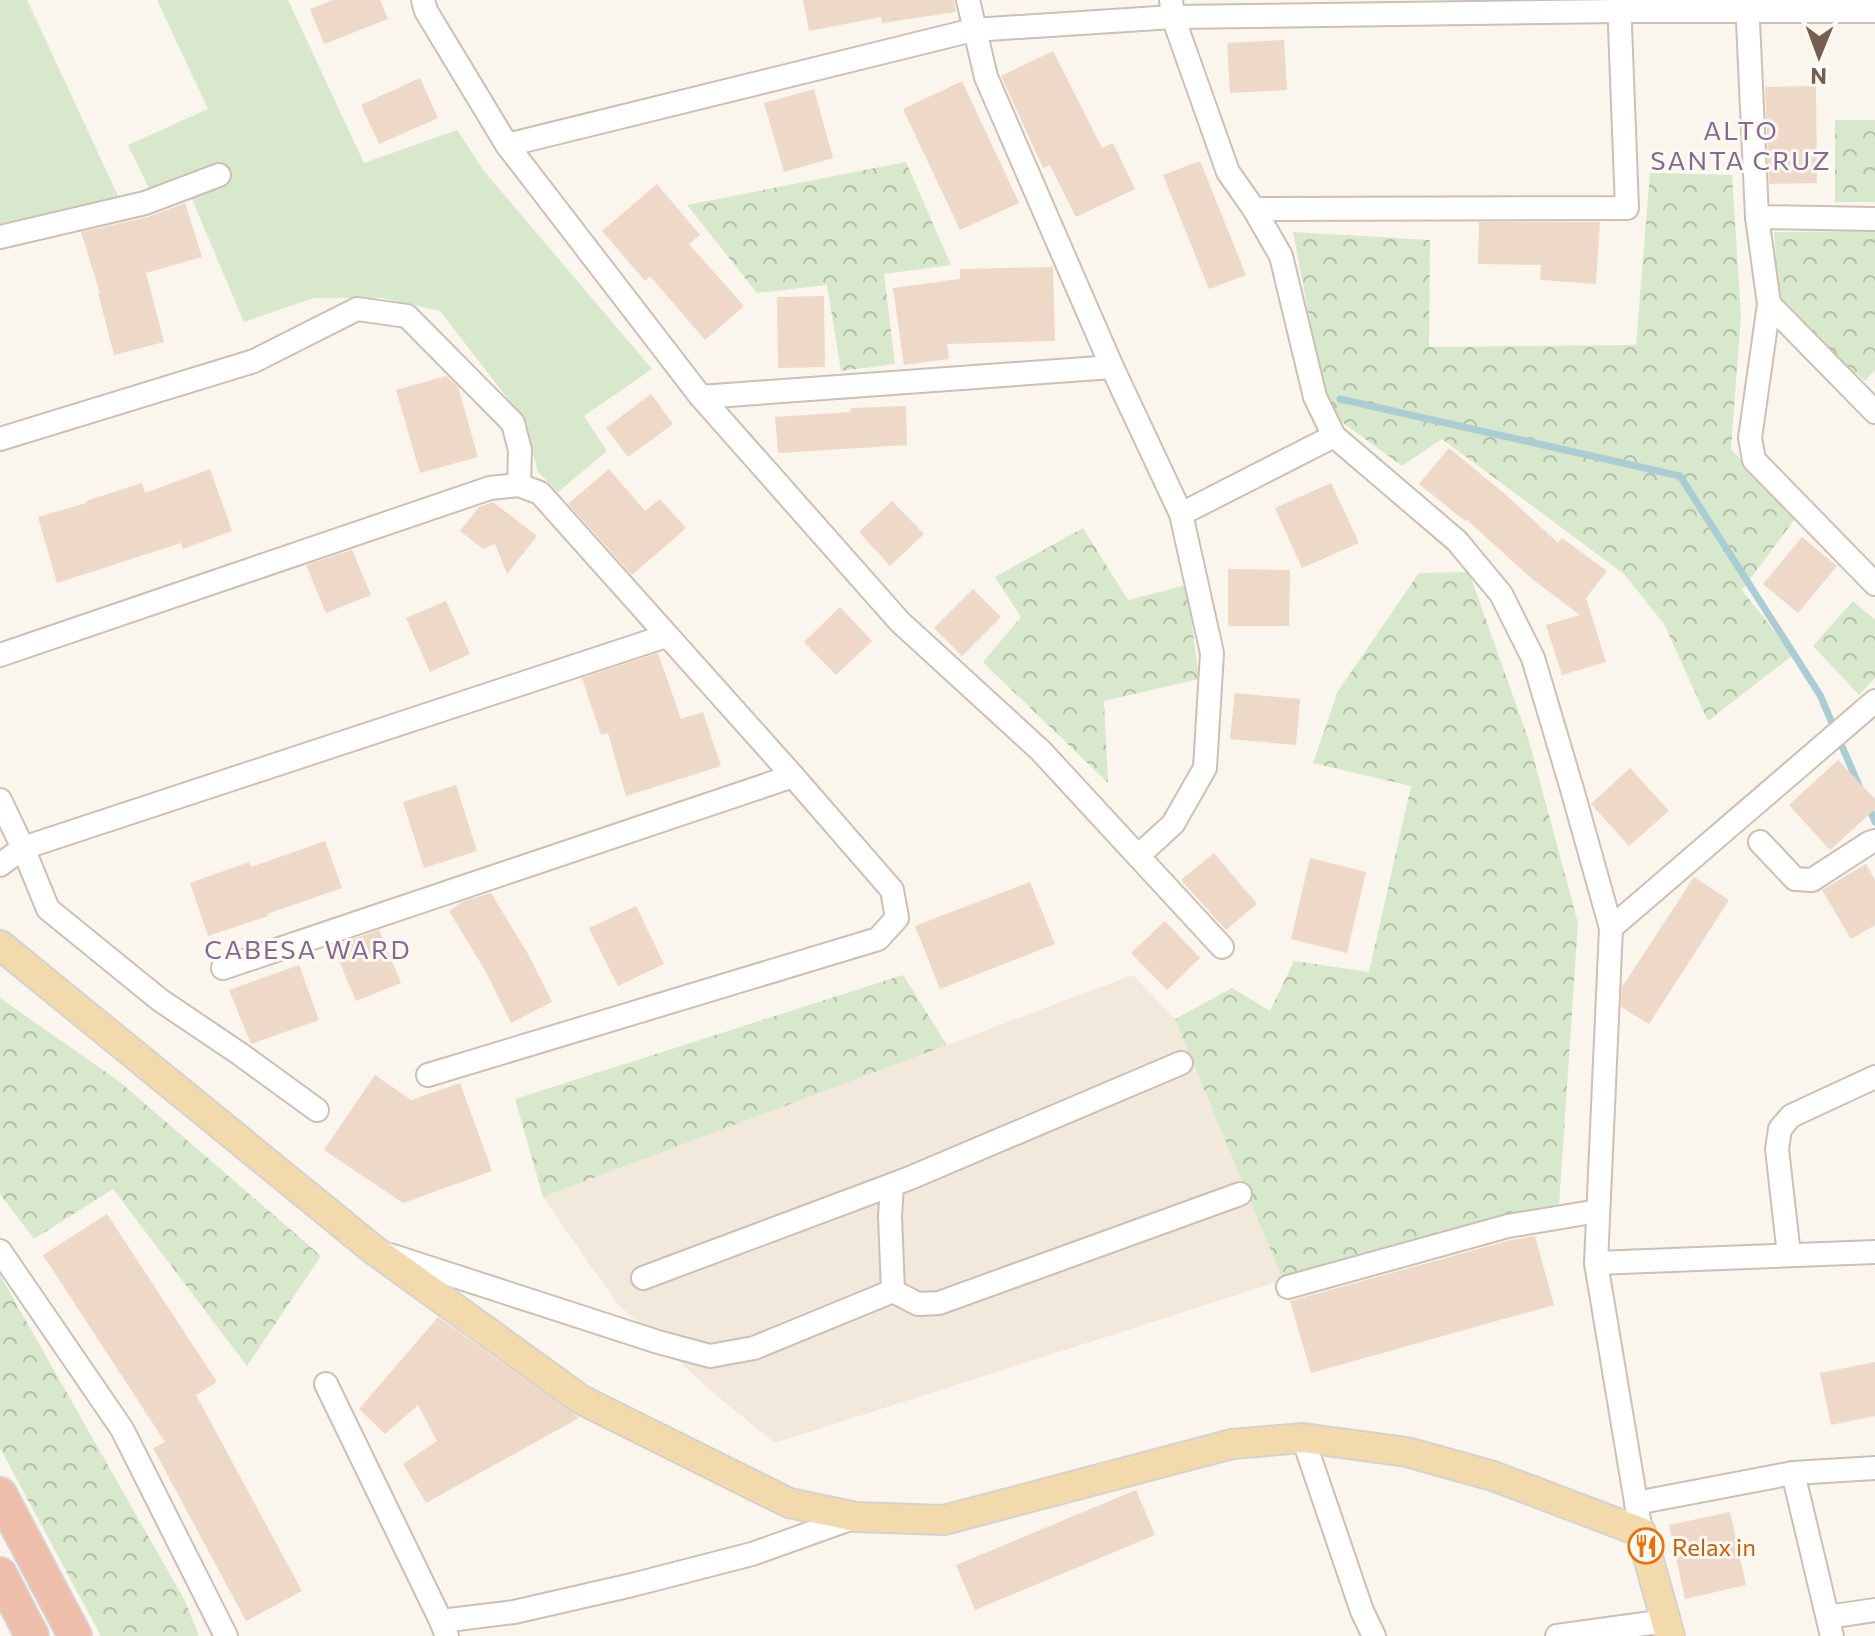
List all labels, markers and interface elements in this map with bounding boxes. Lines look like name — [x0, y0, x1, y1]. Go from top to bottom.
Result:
north arrow — [1779, 16, 1859, 96]
text: N — [1810, 63, 1827, 90]
district label: ALTO SANTA CRUZ — [1650, 114, 1832, 175]
district label: CABESA WARD — [204, 933, 412, 964]
restaurant icon: Relax in — [1627, 1527, 1665, 1565]
place label: Relax in — [1672, 1532, 1756, 1561]

